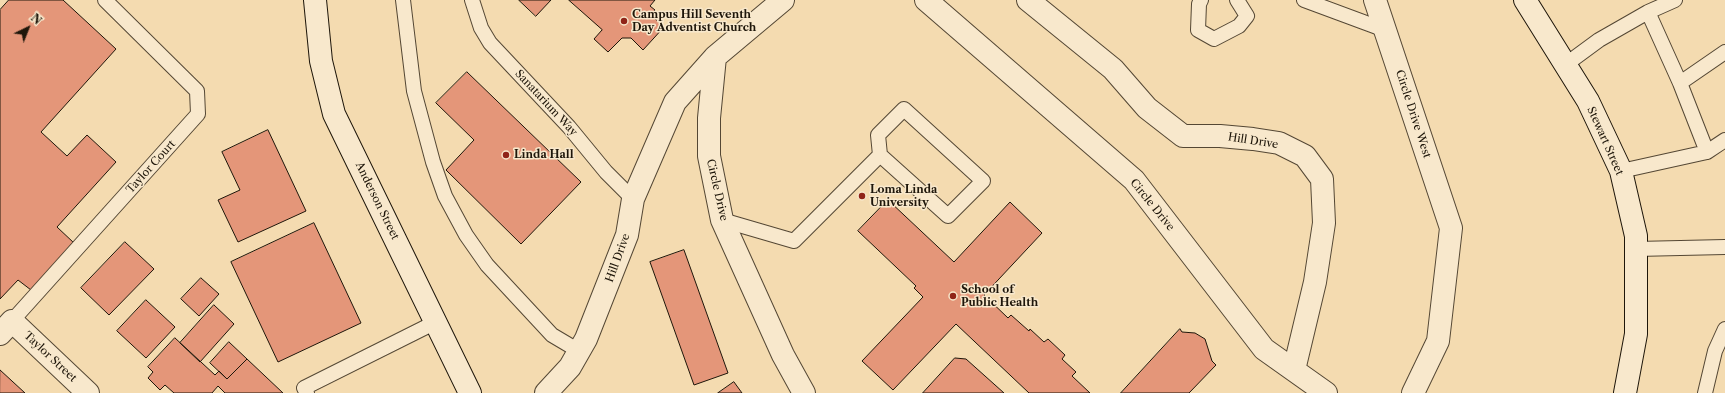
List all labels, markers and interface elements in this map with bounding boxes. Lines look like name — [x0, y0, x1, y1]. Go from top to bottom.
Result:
north arrow — [8, 8, 48, 48]
place label: Campus Hill Seventh Day Adventist Church — [632, 8, 756, 34]
text: N — [28, 11, 44, 28]
marker: Campus Hill Seventh Day Adventist Church — [619, 16, 629, 26]
street label: Sanatarium Way — [512, 67, 580, 139]
street label: Circle Drive West — [1393, 68, 1433, 160]
street label: Stewart Street — [1584, 105, 1626, 177]
street label: Hill Drive — [1227, 131, 1279, 151]
street label: Taylor Court — [124, 138, 178, 196]
place label: Linda Hall — [514, 148, 574, 162]
marker: Linda Hall — [501, 150, 511, 160]
street label: Circle Drive — [703, 158, 731, 222]
street label: Anderson Street — [352, 160, 402, 242]
street label: Circle Drive — [1127, 176, 1177, 234]
place label: Loma Linda University — [870, 183, 937, 209]
marker: Loma Linda University — [857, 191, 867, 201]
street label: Hill Drive — [603, 232, 633, 284]
place label: School of Public Health — [961, 283, 1038, 309]
marker: School of Public Health — [948, 291, 958, 301]
street label: Taylor Street — [21, 329, 79, 385]

